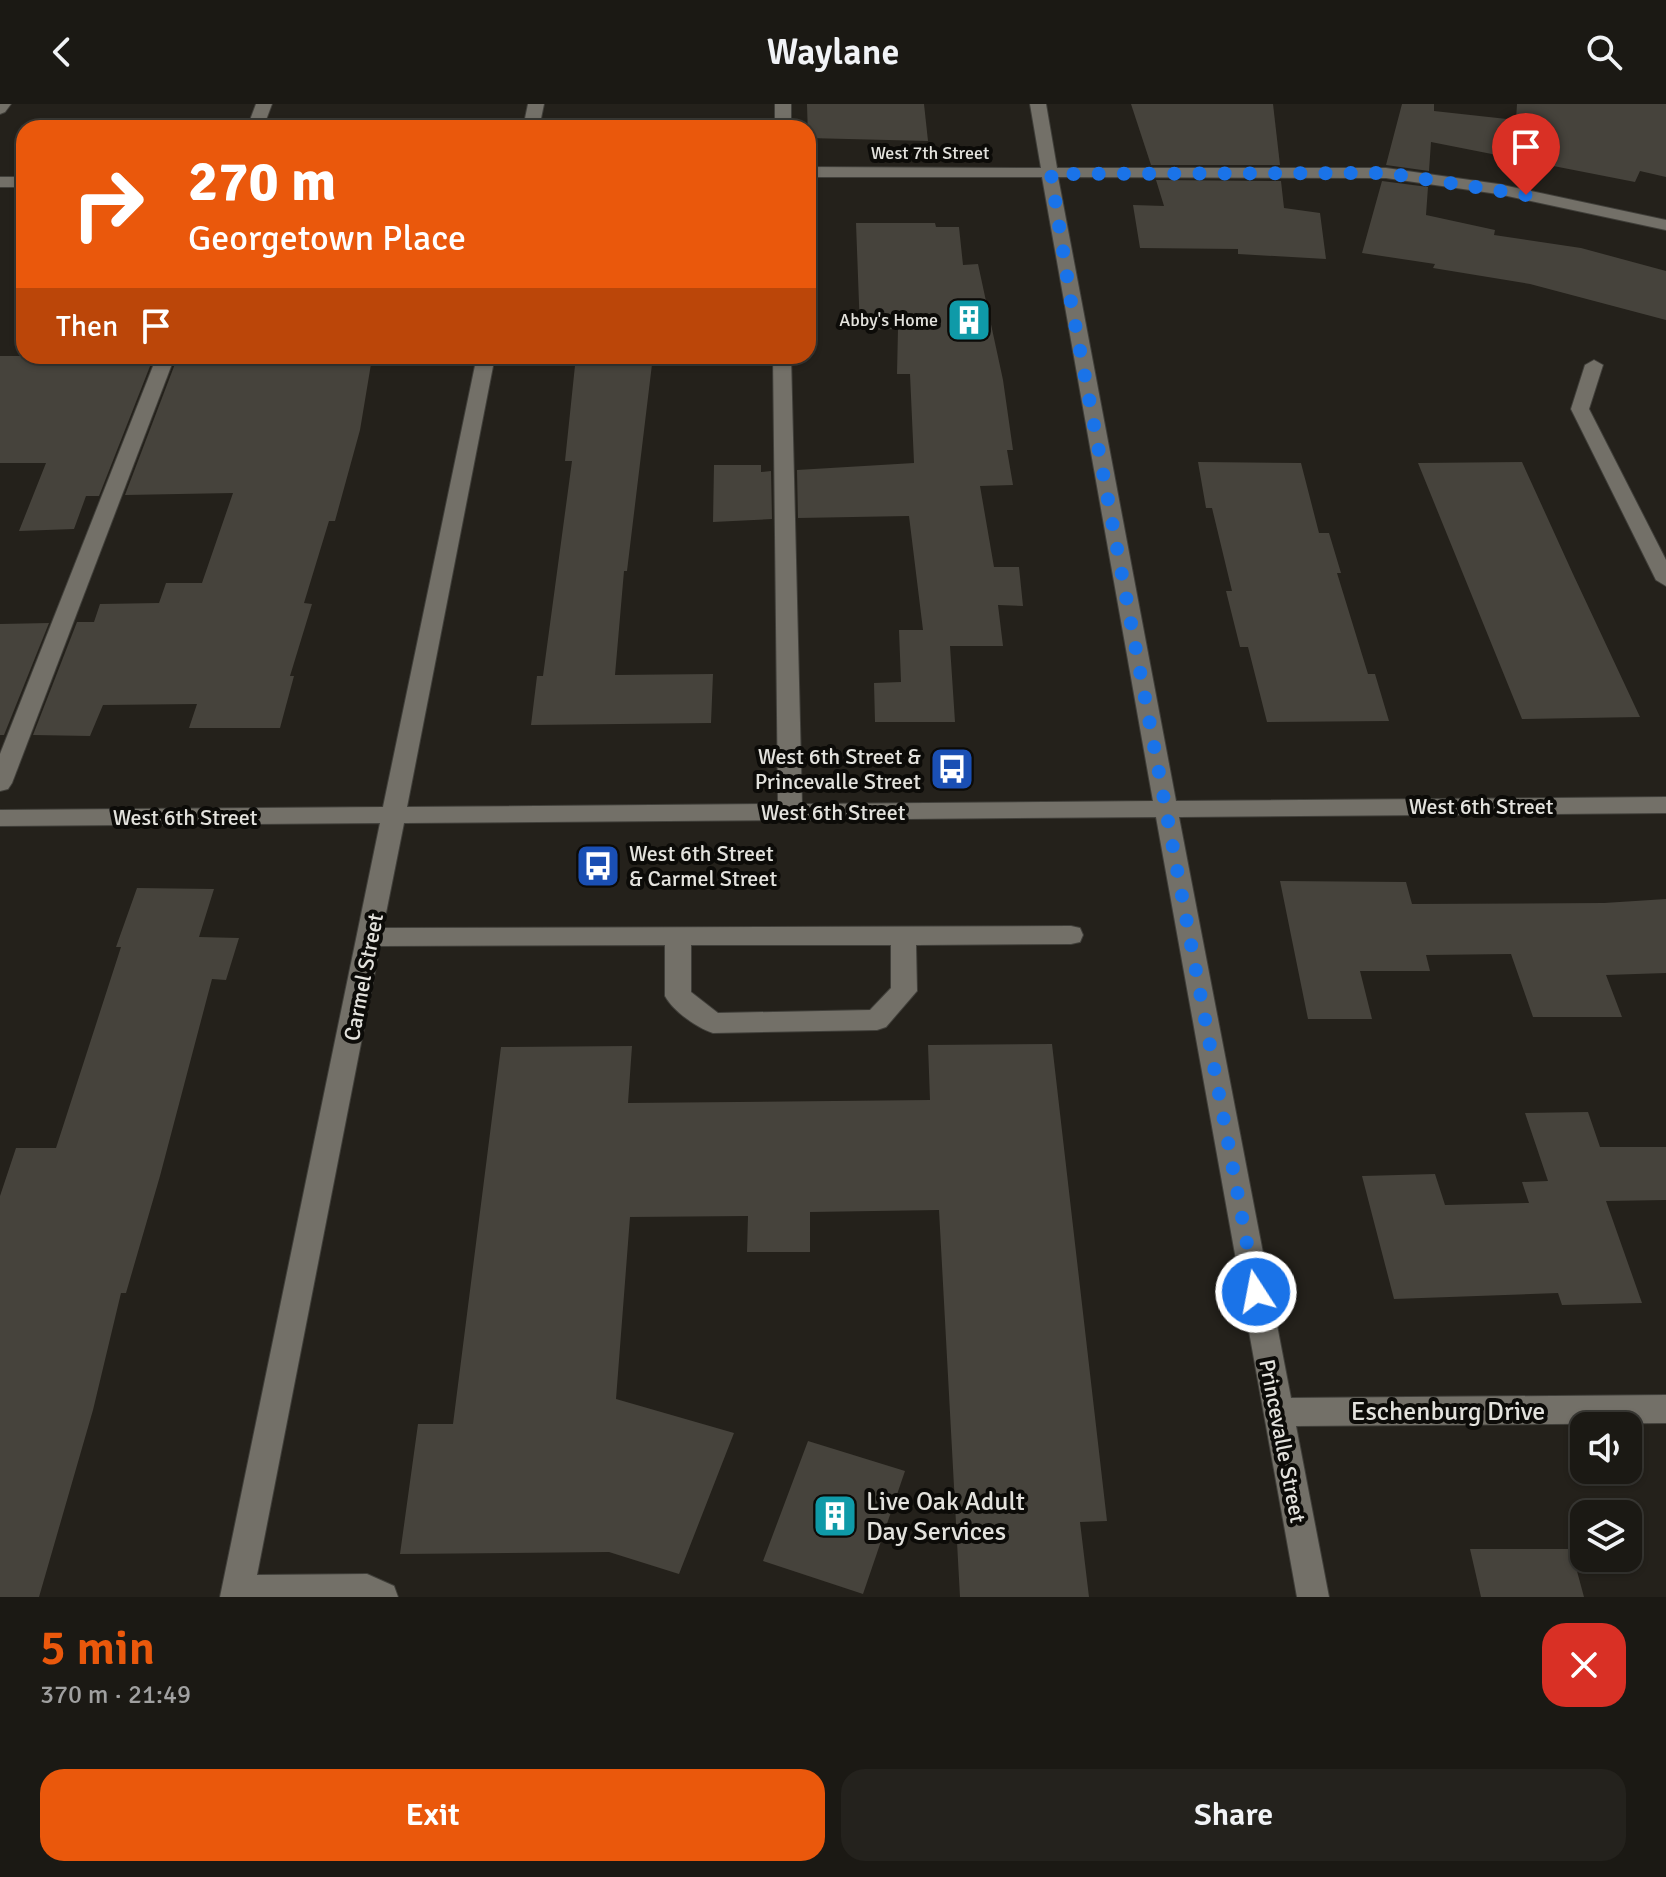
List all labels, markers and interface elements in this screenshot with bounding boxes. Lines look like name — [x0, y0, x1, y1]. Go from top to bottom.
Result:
icon: back — [40, 30, 84, 74]
text: Waylane — [767, 30, 899, 75]
icon: search — [1582, 30, 1626, 74]
pin — [1492, 113, 1560, 195]
icon: arrive — [1504, 125, 1548, 169]
street label: West 7th Street — [871, 142, 989, 164]
text: 270 m — [188, 147, 336, 216]
icon: right — [56, 152, 160, 256]
text: Georgetown Place — [188, 216, 466, 261]
building icon: Abby's Home — [945, 296, 993, 344]
icon: arrive — [134, 304, 178, 348]
text: Then — [56, 308, 118, 345]
place label: Abby's Home — [839, 309, 938, 331]
place label: West 6th Street & Princevalle Street — [755, 743, 921, 795]
bus stop icon: West 6th Street & Princevalle Street — [928, 745, 976, 793]
street label: West 6th Street — [1409, 793, 1554, 820]
street label: West 6th Street — [761, 799, 906, 826]
street label: West 6th Street — [113, 804, 258, 831]
place label: West 6th Street & Carmel Street — [629, 840, 777, 892]
bus stop icon: West 6th Street & Carmel Street — [574, 842, 622, 890]
street label: Carmel Street — [338, 911, 389, 1043]
position arrow — [1214, 1250, 1298, 1334]
street label: Princevalle Street — [1253, 1357, 1312, 1526]
street label: Eschenburg Drive — [1351, 1396, 1545, 1428]
map controls — [1570, 1412, 1642, 1572]
button: sound — [1570, 1412, 1642, 1484]
place label: Live Oak Adult Day Services — [866, 1486, 1025, 1548]
building icon: Live Oak Adult Day Services — [811, 1492, 859, 1540]
button: layers — [1570, 1500, 1642, 1572]
text: 5 min — [40, 1619, 155, 1678]
button: close — [1542, 1623, 1626, 1707]
text: 370 m · 21:49 — [40, 1679, 191, 1711]
button: Exit — [40, 1769, 825, 1861]
button: Share — [841, 1769, 1626, 1861]

